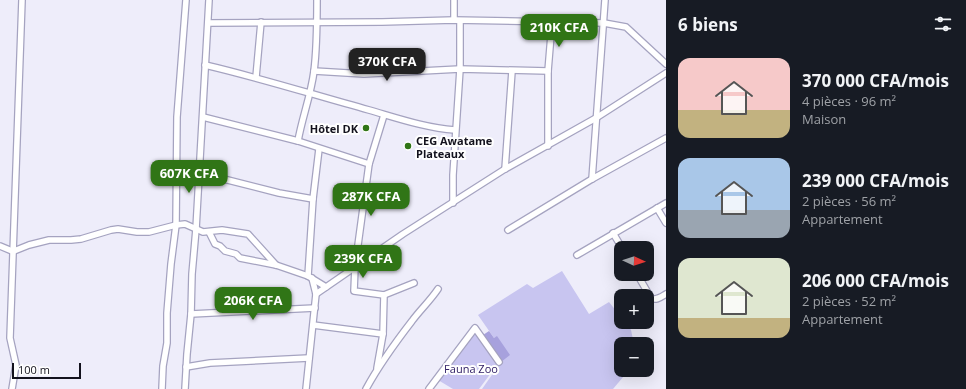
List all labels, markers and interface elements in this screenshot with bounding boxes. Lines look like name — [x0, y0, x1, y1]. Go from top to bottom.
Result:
text: 6 biens — [678, 13, 738, 36]
icon: filters — [932, 13, 954, 35]
pin: 210K CFA — [518, 14, 600, 48]
text: 210K CFA — [530, 18, 588, 36]
pin: 370K CFA — [346, 48, 428, 82]
text: 370K CFA — [358, 52, 416, 70]
text: 370 000 CFA/mois — [802, 69, 949, 92]
icon: home — [710, 74, 758, 122]
text: 4 pièces · 96 m² — [802, 92, 896, 110]
text: Maison — [802, 110, 846, 128]
place label: Hôtel DK — [310, 121, 359, 136]
marker: Hôtel DK — [361, 123, 371, 133]
place label: CEG Awatame Plateaux — [416, 133, 493, 161]
marker: CEG Awatame Plateaux — [403, 141, 413, 151]
pin: 607K CFA — [148, 160, 230, 194]
text: 607K CFA — [160, 164, 218, 182]
text: 239 000 CFA/mois — [802, 169, 949, 192]
icon: home — [710, 174, 758, 222]
pin: 287K CFA — [330, 183, 412, 217]
text: 287K CFA — [342, 187, 400, 205]
text: 2 pièces · 56 m² — [802, 192, 896, 210]
text: Appartement — [802, 210, 883, 228]
north arrow — [614, 241, 654, 281]
map controls — [614, 241, 654, 377]
pin: 239K CFA — [322, 245, 404, 279]
text: 239K CFA — [334, 249, 392, 267]
text: 206 000 CFA/mois — [802, 269, 949, 292]
icon: home — [710, 274, 758, 322]
pin: 206K CFA — [212, 287, 294, 321]
button: + — [614, 289, 654, 329]
text: 206K CFA — [224, 291, 282, 309]
text: 2 pièces · 52 m² — [802, 292, 896, 310]
text: Appartement — [802, 310, 883, 328]
button: − — [614, 337, 654, 377]
scale bar — [12, 361, 81, 380]
park label: Fauna Zoo — [444, 361, 498, 376]
text: 100 m — [18, 362, 50, 377]

